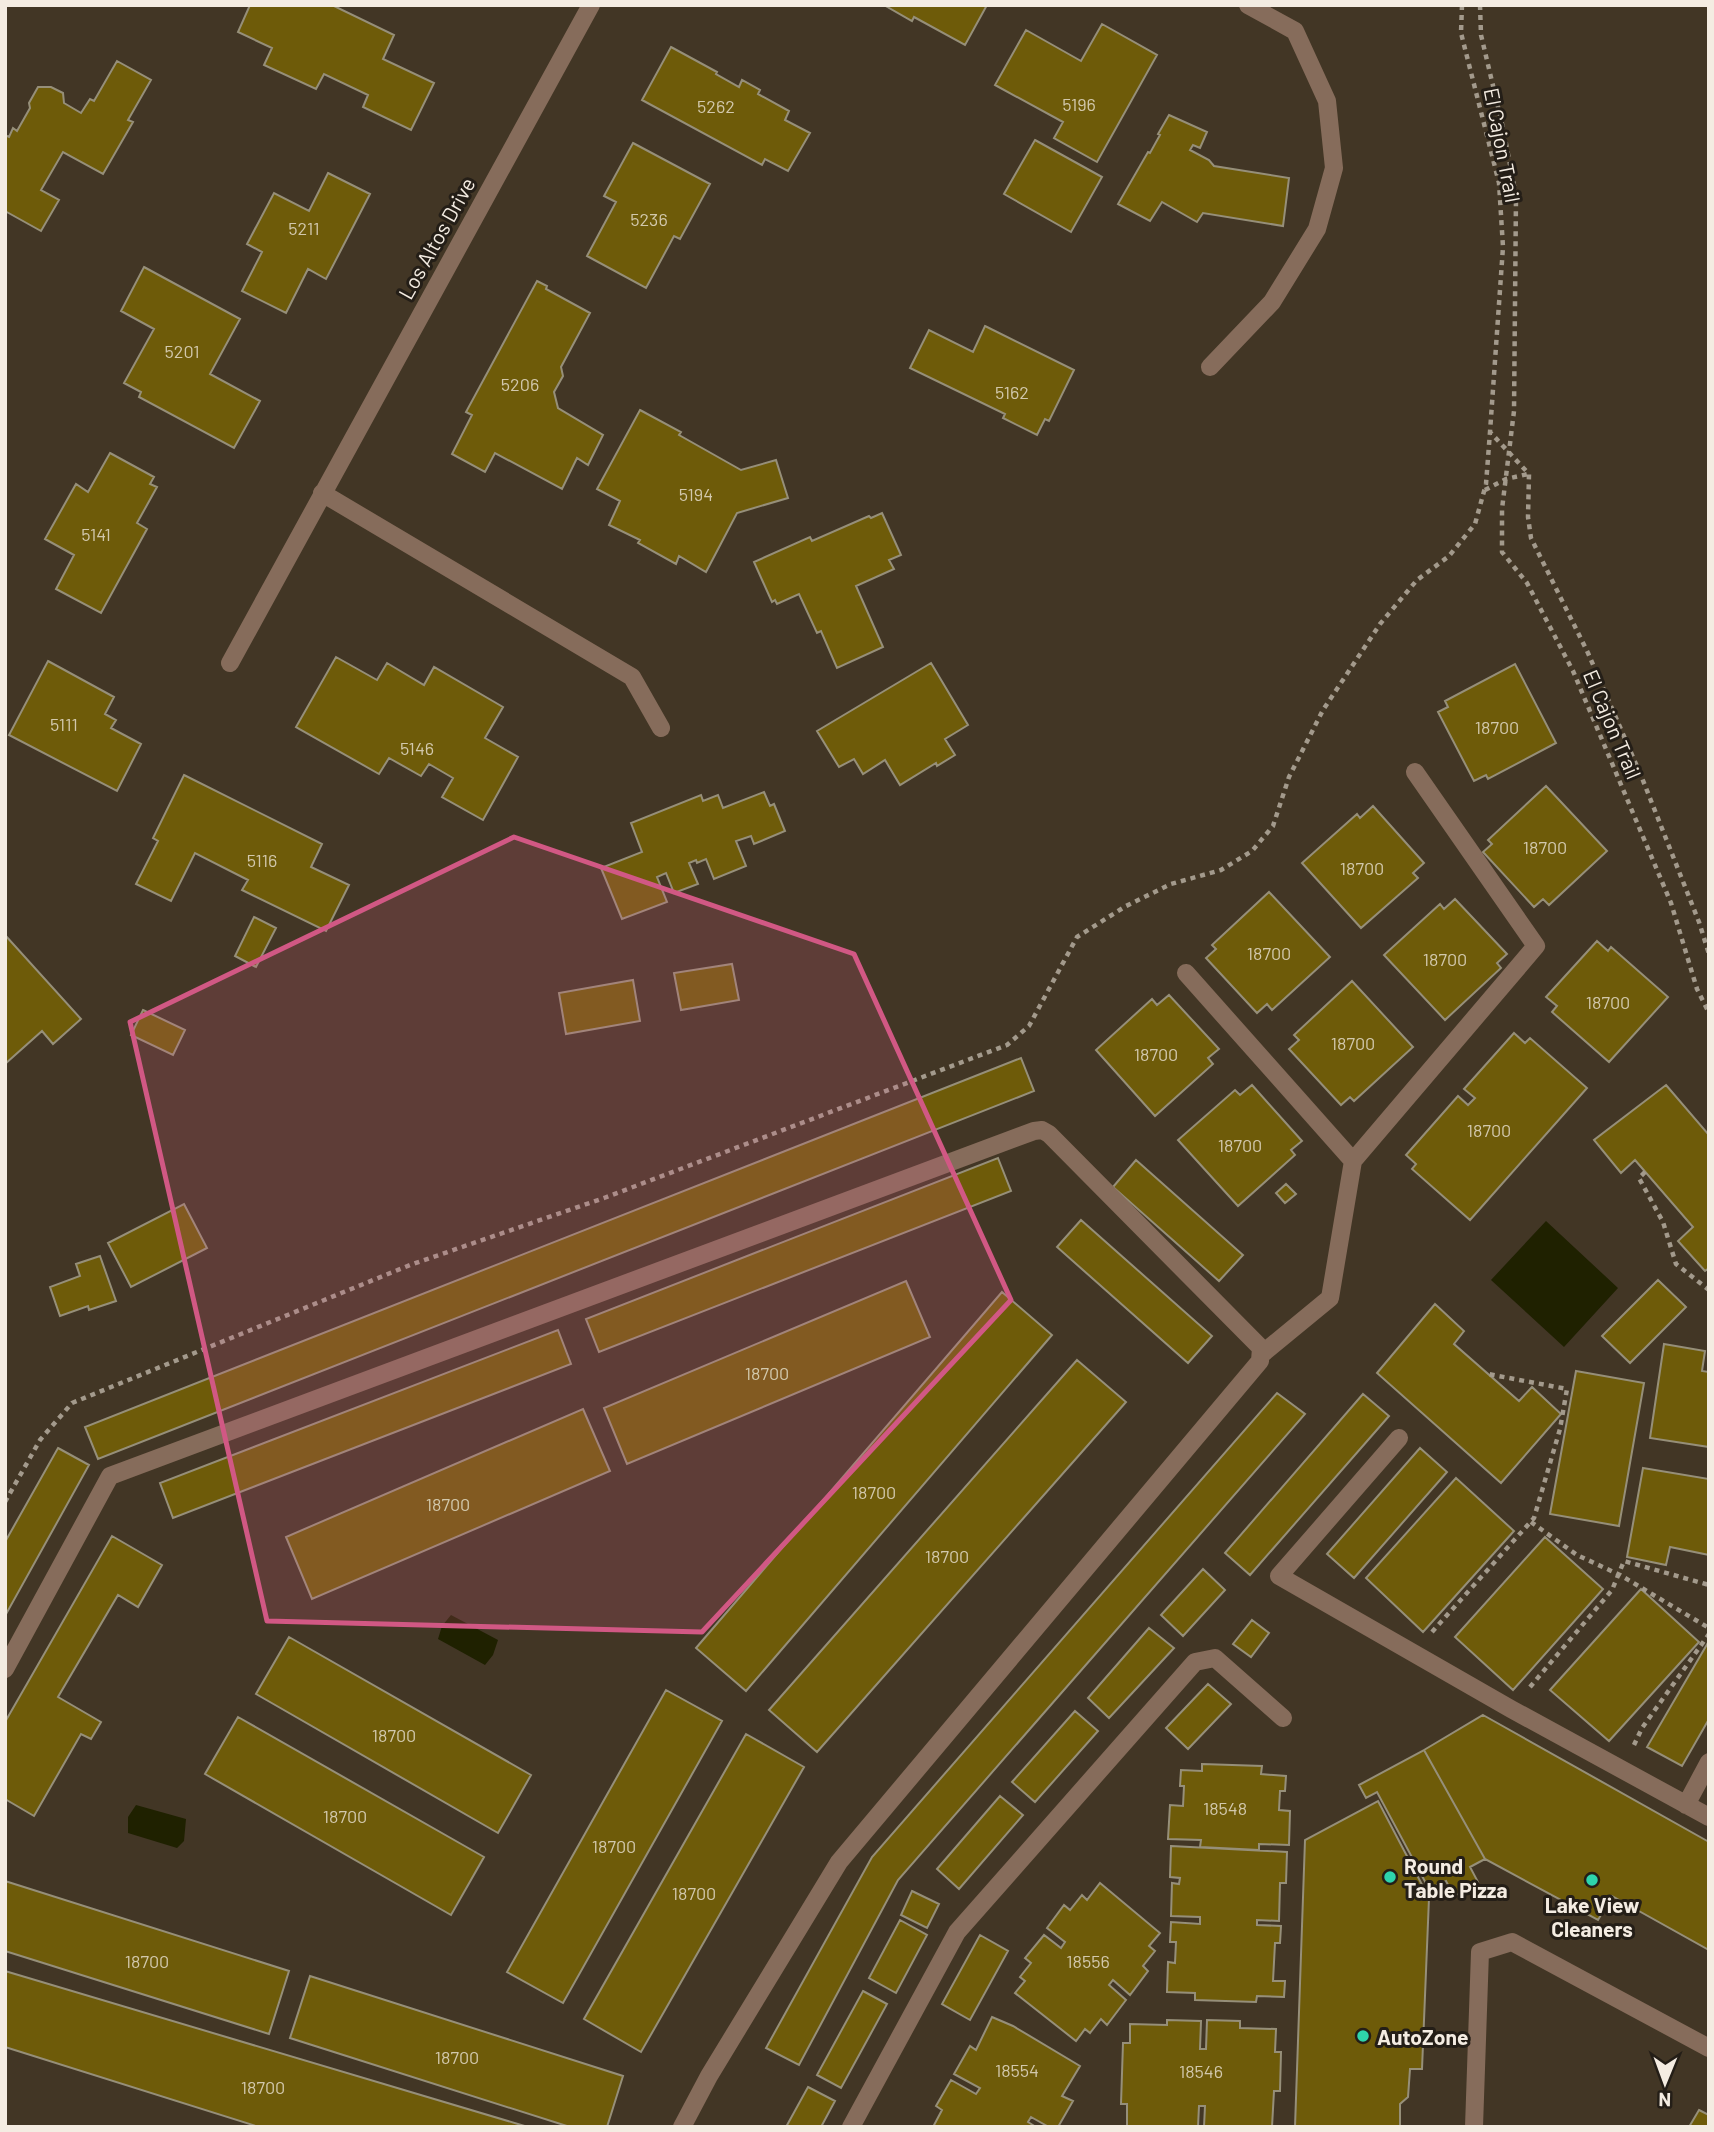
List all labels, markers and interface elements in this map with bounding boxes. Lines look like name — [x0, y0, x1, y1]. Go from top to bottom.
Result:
street label: El Cajon Trail — [1480, 85, 1526, 205]
house number: 5196 — [1062, 93, 1096, 115]
house number: 5262 — [697, 95, 735, 117]
street label: Los Altos Drive — [392, 173, 480, 303]
house number: 5236 — [630, 208, 668, 230]
house number: 5211 — [288, 217, 320, 239]
house number: 5201 — [165, 340, 199, 362]
house number: 5206 — [501, 373, 539, 395]
house number: 5162 — [995, 381, 1029, 403]
house number: 5194 — [679, 483, 713, 505]
house number: 5141 — [81, 523, 111, 545]
street label: El Cajon Trail — [1579, 665, 1647, 783]
house number: 5111 — [50, 713, 78, 735]
house number: 18700 — [1475, 716, 1519, 738]
house number: 5146 — [400, 737, 434, 759]
house number: 18700 — [1523, 836, 1567, 858]
house number: 5116 — [247, 849, 277, 871]
house number: 18700 — [1340, 857, 1384, 879]
house number: 18700 — [1247, 942, 1291, 964]
house number: 18700 — [1423, 948, 1467, 970]
house number: 18700 — [1586, 991, 1630, 1013]
house number: 18700 — [1331, 1032, 1375, 1054]
house number: 18700 — [1134, 1043, 1178, 1065]
house number: 18700 — [1467, 1119, 1511, 1141]
house number: 18700 — [1218, 1134, 1262, 1156]
house number: 18700 — [745, 1362, 789, 1384]
house number: 18700 — [852, 1481, 896, 1503]
house number: 18700 — [426, 1493, 470, 1515]
house number: 18700 — [925, 1545, 969, 1567]
house number: 18700 — [372, 1724, 416, 1746]
house number: 18548 — [1203, 1797, 1247, 1819]
house number: 18700 — [323, 1805, 367, 1827]
house number: 18700 — [592, 1835, 636, 1857]
place label: Round Table Pizza — [1404, 1853, 1508, 1902]
marker: Round Table Pizza — [1382, 1869, 1398, 1885]
marker: Lake View Cleaners — [1584, 1872, 1600, 1888]
house number: 18700 — [672, 1882, 716, 1904]
place label: Lake View Cleaners — [1545, 1892, 1639, 1941]
house number: 18700 — [125, 1950, 169, 1972]
house number: 18556 — [1066, 1950, 1110, 1972]
place label: AutoZone — [1377, 2024, 1468, 2049]
marker: AutoZone — [1355, 2028, 1371, 2044]
house number: 18700 — [435, 2046, 479, 2068]
north arrow — [1630, 2048, 1700, 2118]
house number: 18554 — [995, 2059, 1039, 2081]
house number: 18546 — [1179, 2060, 1223, 2082]
house number: 18700 — [241, 2076, 285, 2098]
text: N — [1658, 2089, 1671, 2112]

